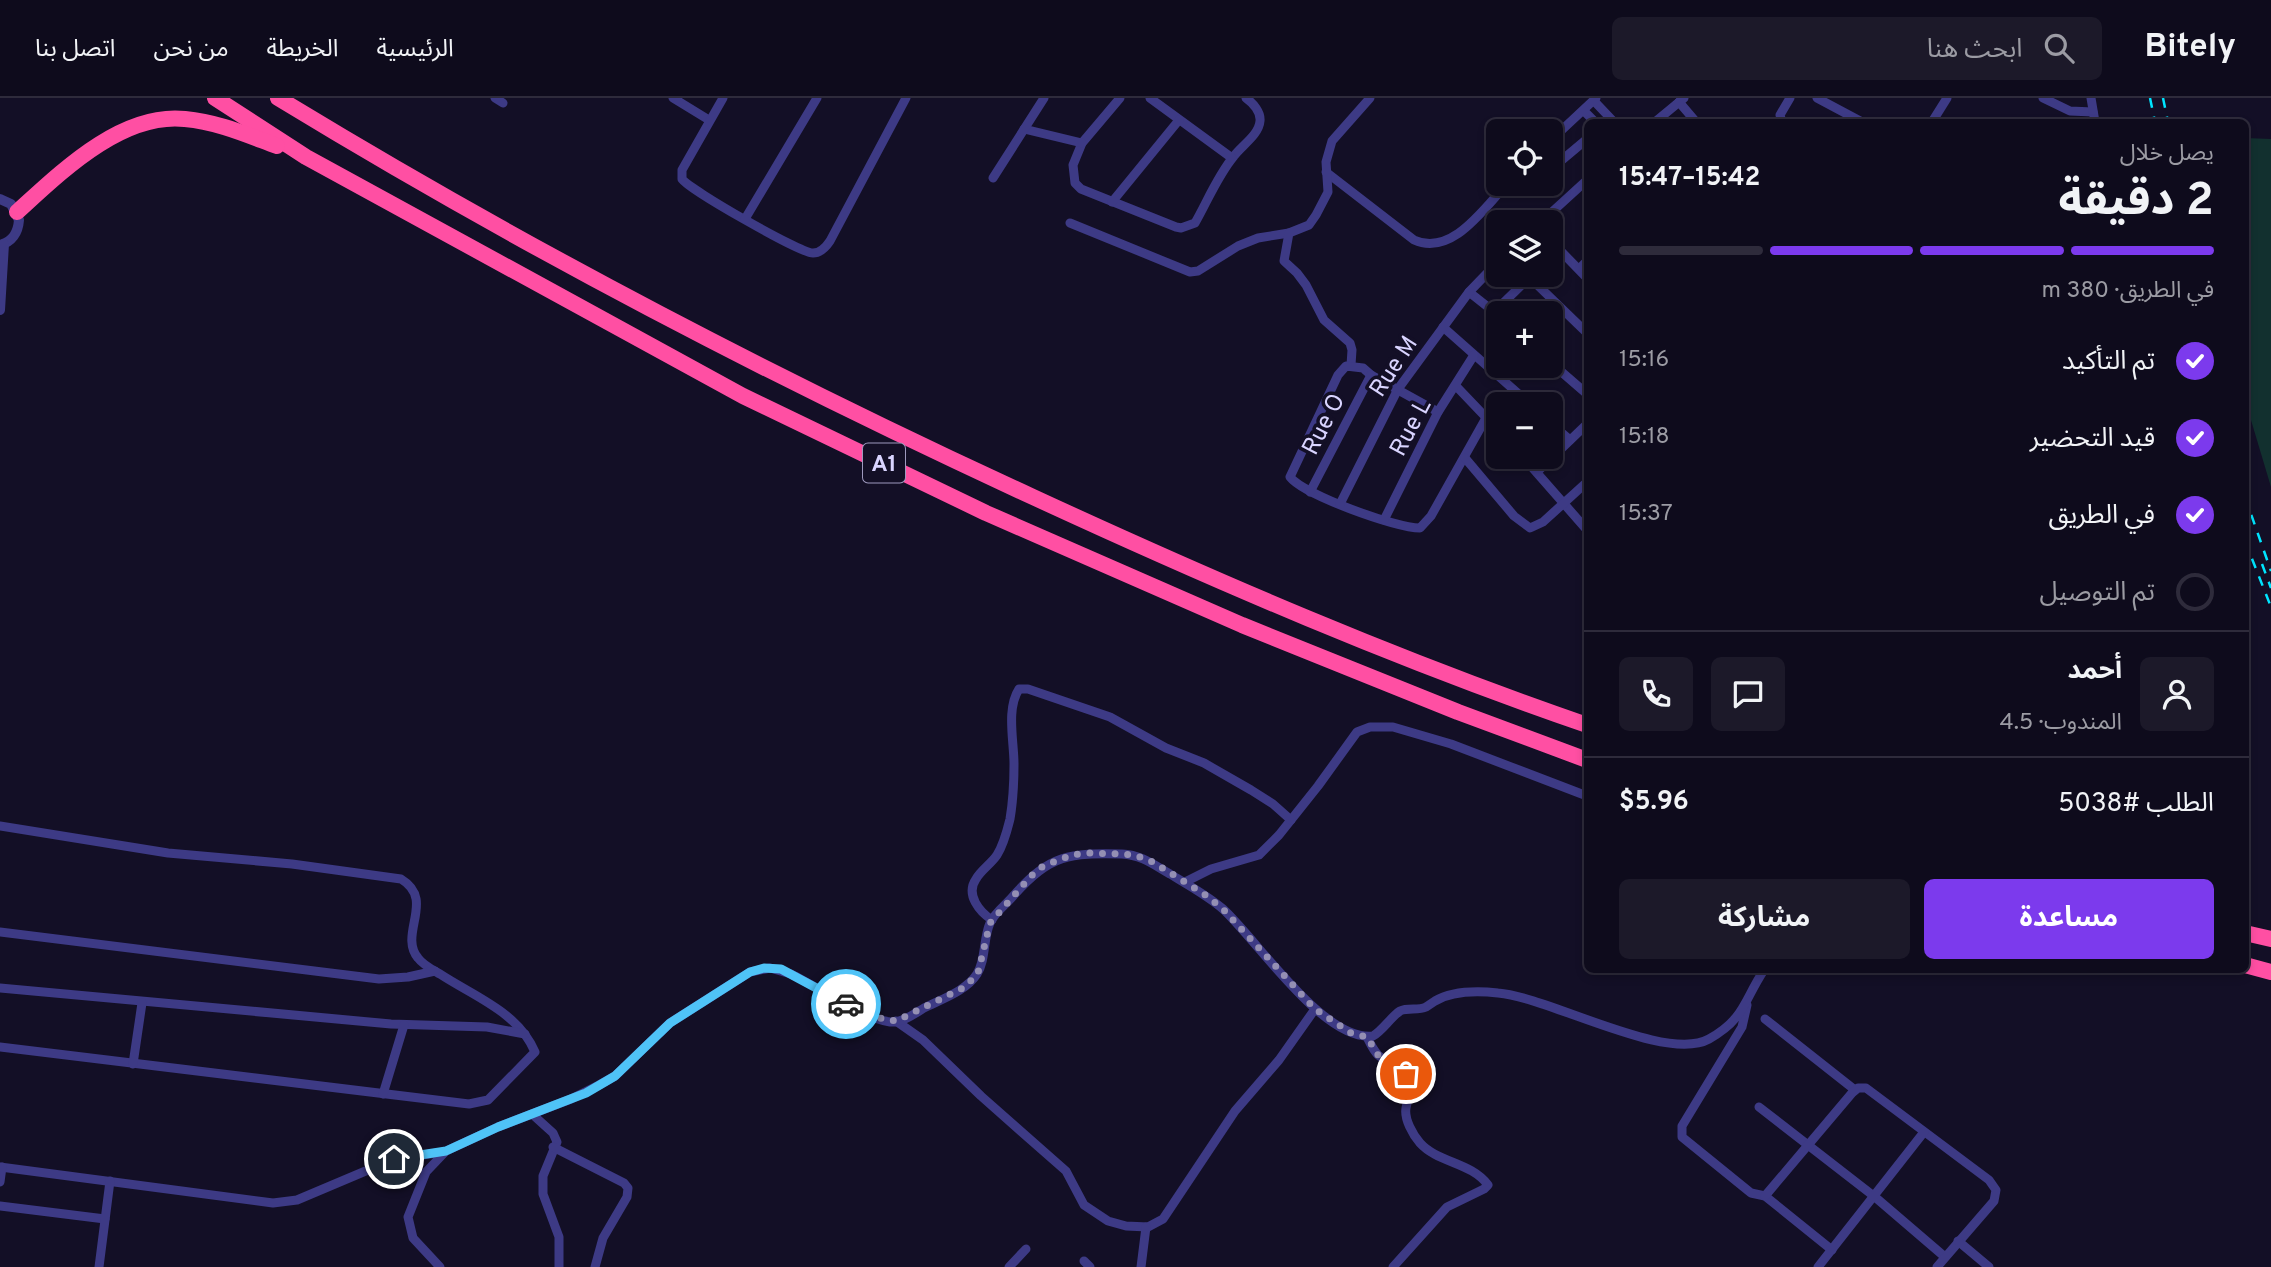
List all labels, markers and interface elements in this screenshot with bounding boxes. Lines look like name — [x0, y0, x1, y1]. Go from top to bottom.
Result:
search box — [1612, 17, 2102, 80]
text: Bitely — [2144, 27, 2236, 69]
icon: search — [2040, 29, 2078, 67]
text: ابحث هنا — [1927, 34, 2022, 67]
text: اتصل بنا — [35, 35, 116, 65]
text: من نحن — [154, 35, 229, 65]
text: الخريطة — [267, 35, 338, 65]
text: الرئيسية — [376, 35, 454, 65]
map controls — [1486, 119, 1563, 469]
button: locate — [1486, 119, 1563, 196]
text: يصل خلال — [2120, 140, 2214, 169]
text: 15:42–15:47 — [1619, 162, 1761, 195]
text: 2 دقيقة — [2059, 173, 2214, 232]
button: layers — [1486, 210, 1563, 287]
text: في الطريق · 380 m — [2042, 277, 2214, 306]
button: + — [1486, 301, 1563, 378]
street label: Rue M — [1364, 331, 1425, 403]
icon: check — [2176, 342, 2214, 380]
text: 15:16 — [1619, 346, 1669, 375]
text: تم التأكيد — [2062, 346, 2155, 379]
street label: Rue O — [1297, 389, 1353, 461]
button: − — [1486, 392, 1563, 469]
street label: Rue L — [1384, 394, 1439, 462]
icon: check — [2176, 419, 2214, 457]
text: 15:18 — [1619, 423, 1670, 452]
text: قيد التحضير — [2030, 423, 2155, 456]
road number: A1 — [863, 444, 905, 482]
icon: check — [2176, 496, 2214, 534]
text: 15:37 — [1619, 500, 1673, 529]
text: في الطريق — [2048, 500, 2155, 533]
text: تم التوصيل — [2039, 577, 2155, 610]
text: أحمد — [2068, 655, 2122, 688]
button: phone — [1619, 657, 1693, 731]
button: chat — [1711, 657, 1785, 731]
button: person — [2140, 657, 2214, 731]
text: المندوب · 4.5 — [1999, 709, 2122, 738]
text: $5.96 — [1619, 786, 1689, 819]
text: الطلب #5038 — [2058, 788, 2214, 821]
button: مشاركة — [1619, 879, 1910, 959]
button: مساعدة — [1924, 879, 2214, 959]
courier — [811, 969, 881, 1039]
icon: car — [827, 985, 865, 1023]
pin — [1376, 1044, 1436, 1104]
icon: bag — [1387, 1055, 1425, 1093]
pin — [364, 1129, 424, 1189]
icon: home — [375, 1140, 413, 1178]

